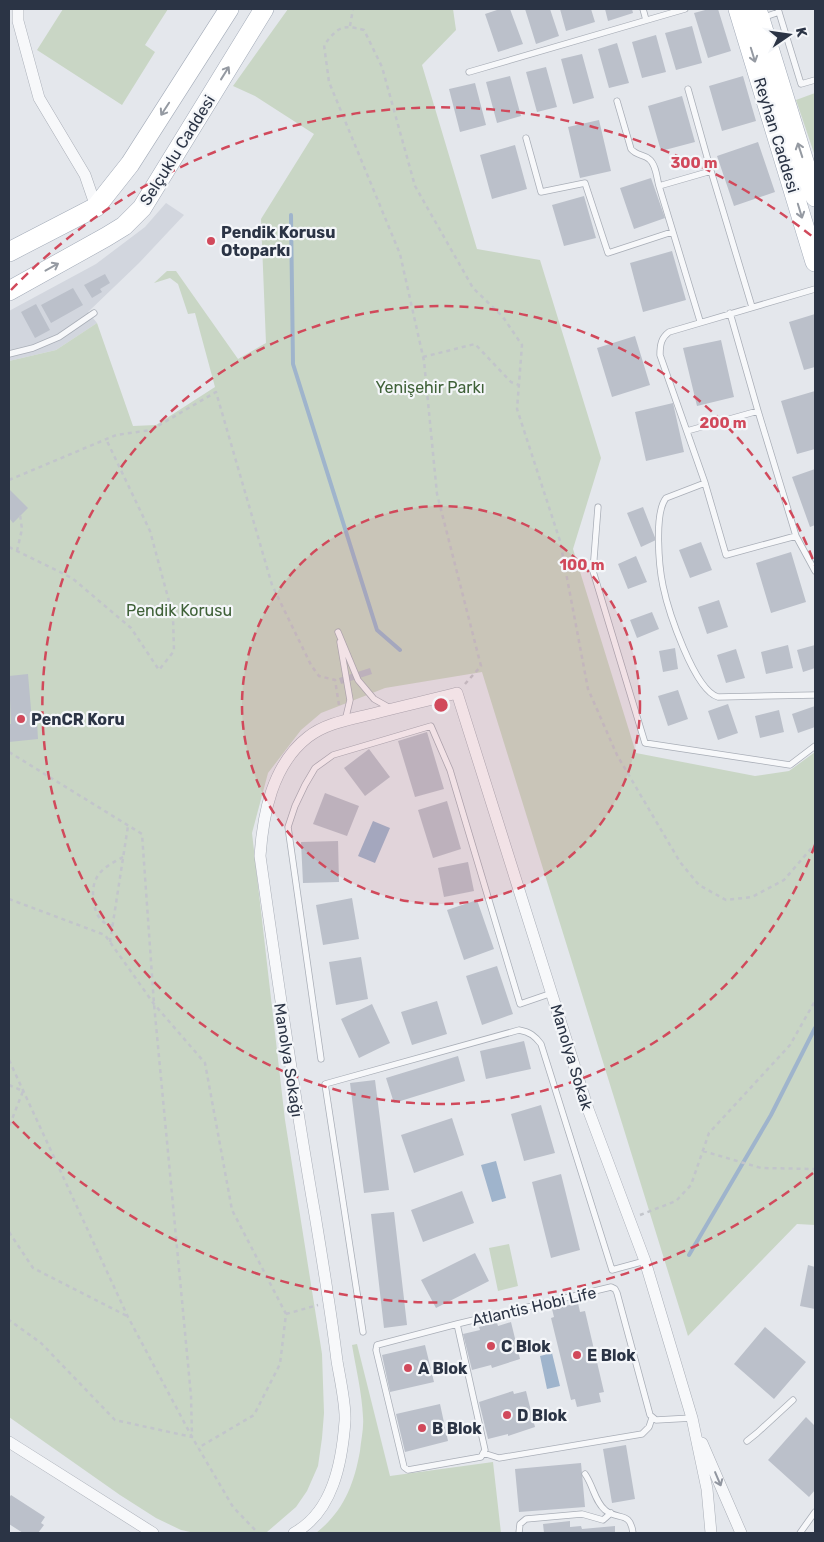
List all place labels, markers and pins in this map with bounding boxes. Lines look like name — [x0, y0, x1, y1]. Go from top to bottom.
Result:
place label: Pendik Korusu Otoparkı — [221, 223, 335, 260]
marker: Pendik Korusu Otoparkı — [205, 235, 217, 247]
centre of rings — [432, 696, 450, 714]
place label: PenCR Koru — [31, 710, 125, 729]
marker: PenCR Koru — [15, 713, 27, 725]
place label: C Blok — [501, 1337, 551, 1356]
marker: C Blok — [485, 1340, 497, 1352]
place label: E Blok — [587, 1346, 636, 1365]
marker: E Blok — [571, 1349, 583, 1361]
place label: A Blok — [418, 1359, 468, 1378]
marker: A Blok — [402, 1362, 414, 1374]
place label: D Blok — [517, 1406, 567, 1425]
marker: D Blok — [501, 1409, 513, 1421]
place label: B Blok — [432, 1419, 482, 1438]
marker: B Blok — [416, 1422, 428, 1434]

